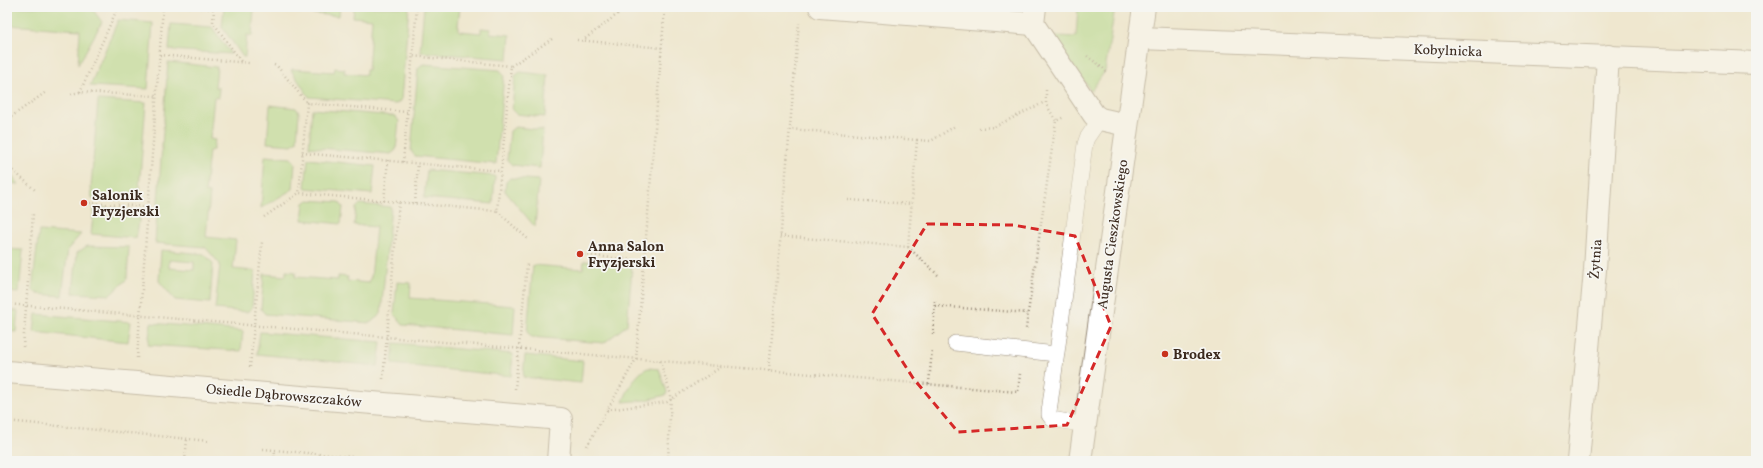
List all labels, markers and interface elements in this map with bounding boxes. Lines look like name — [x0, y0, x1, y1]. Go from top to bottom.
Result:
street label: Kobylnicka — [1413, 41, 1483, 62]
street label: Augusta Cieszkowskiego — [1094, 158, 1133, 310]
place label: Salonik Fryzjerski — [92, 187, 159, 222]
marker: Salonik Fryzjerski — [79, 198, 89, 208]
place label: Anna Salon Fryzjerski — [588, 238, 664, 273]
street label: Żytnia — [1586, 238, 1607, 280]
marker: Anna Salon Fryzjerski — [575, 249, 585, 259]
place label: Brodex — [1173, 346, 1221, 365]
marker: Brodex — [1160, 349, 1170, 359]
street label: Osiedle Dąbrowszczaków — [205, 380, 363, 413]

